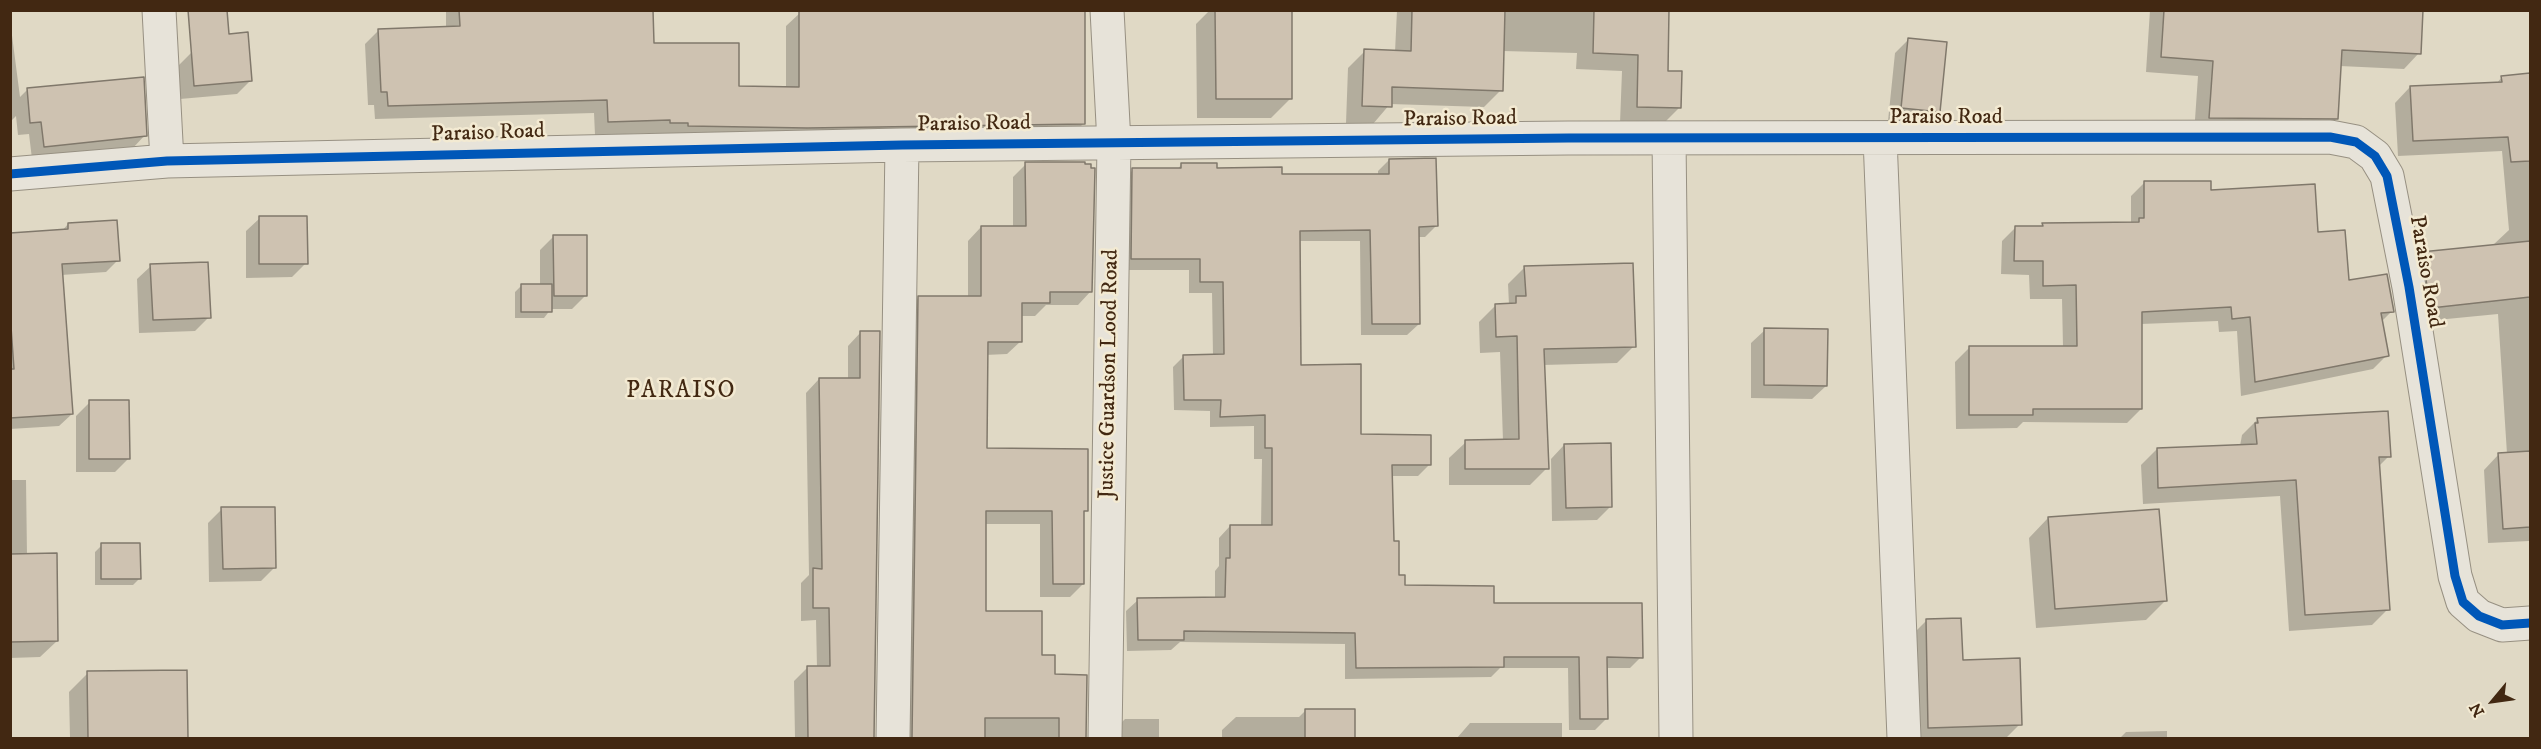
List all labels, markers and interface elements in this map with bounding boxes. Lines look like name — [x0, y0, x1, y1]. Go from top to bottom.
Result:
street label: Paraiso Road — [1889, 105, 2003, 131]
street label: Paraiso Road — [1403, 106, 1517, 134]
street label: Paraiso Road — [917, 111, 1031, 139]
street label: Paraiso Road — [431, 119, 545, 149]
street label: Paraiso Road — [2402, 214, 2448, 330]
street label: Justice Guardson Lood Road — [1095, 249, 1125, 499]
district label: PARAISO — [626, 378, 736, 406]
north arrow — [2463, 671, 2523, 731]
text: N — [2465, 699, 2489, 720]

